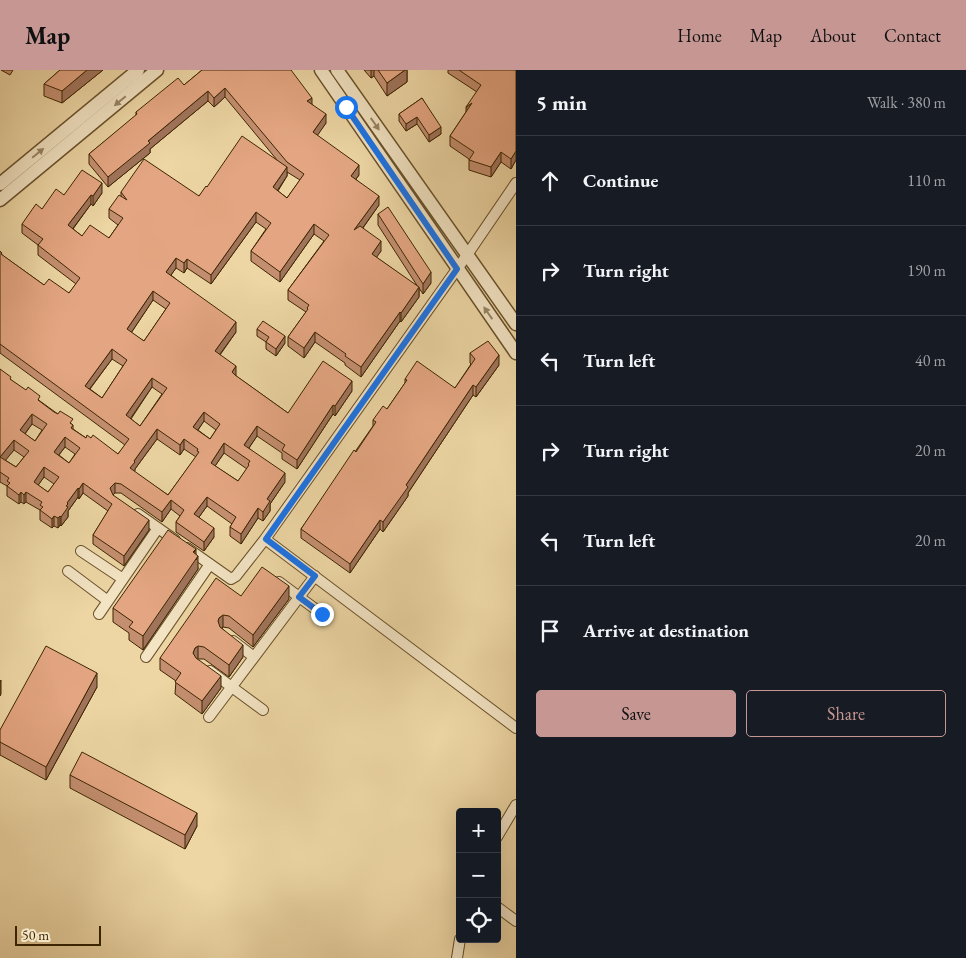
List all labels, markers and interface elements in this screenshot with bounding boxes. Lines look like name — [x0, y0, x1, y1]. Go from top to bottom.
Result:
text: Map — [25, 20, 70, 51]
text: Home — [677, 24, 722, 47]
text: Map — [750, 24, 782, 47]
text: About — [810, 24, 856, 47]
text: Contact — [884, 24, 941, 47]
text: 5 min — [536, 89, 587, 116]
text: Walk · 380 m — [867, 92, 946, 113]
one-way arrow — [113, 96, 126, 107]
route start — [335, 96, 358, 119]
one-way arrow — [370, 117, 380, 131]
one-way arrow — [31, 147, 44, 158]
icon: ahead — [536, 167, 564, 195]
text: Continue — [583, 168, 658, 193]
text: 110 m — [907, 170, 946, 191]
icon: right — [536, 257, 564, 285]
text: Turn right — [583, 258, 669, 283]
text: 190 m — [907, 260, 946, 281]
one-way arrow — [483, 306, 493, 320]
icon: left — [536, 347, 564, 375]
text: Turn left — [583, 348, 655, 373]
text: 40 m — [915, 350, 946, 371]
icon: right — [536, 437, 564, 465]
text: Turn right — [583, 438, 669, 463]
text: 20 m — [915, 440, 946, 461]
icon: left — [536, 527, 564, 555]
text: Turn left — [583, 528, 655, 553]
text: 20 m — [915, 530, 946, 551]
route end — [311, 603, 334, 626]
icon: arrive — [536, 617, 564, 645]
text: Arrive at destination — [583, 618, 749, 643]
button: Save — [536, 690, 736, 737]
button: Share — [746, 690, 946, 737]
map controls — [456, 808, 501, 943]
button: + — [456, 808, 501, 853]
button: − — [456, 853, 501, 898]
button: locate — [456, 898, 501, 943]
scale bar — [15, 923, 101, 946]
text: 50 m — [22, 926, 49, 944]

